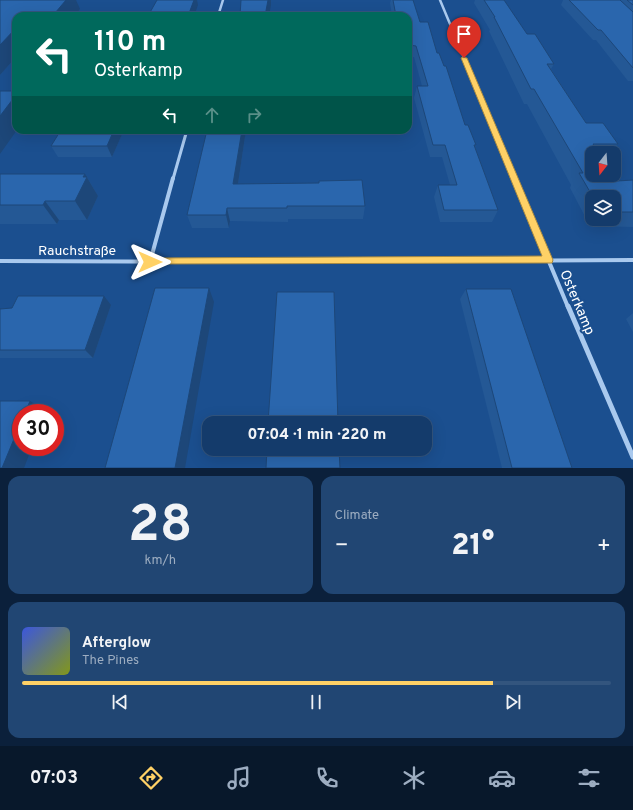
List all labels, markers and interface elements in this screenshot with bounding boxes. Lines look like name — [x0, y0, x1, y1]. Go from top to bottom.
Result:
pin — [447, 17, 481, 58]
icon: arrive — [453, 23, 475, 45]
text: 110 m — [94, 25, 166, 61]
icon: left — [28, 28, 80, 80]
text: Osterkamp — [94, 60, 183, 83]
icon: left — [159, 104, 181, 126]
icon: ahead — [201, 104, 223, 126]
icon: right — [243, 104, 265, 126]
north arrow — [585, 146, 621, 182]
map controls — [585, 146, 621, 226]
button: layers — [585, 190, 621, 226]
position arrow — [129, 241, 171, 283]
street label: Rauchstraße — [38, 243, 116, 260]
street label: Osterkamp — [555, 267, 598, 338]
speed limit sign: 30 — [12, 404, 64, 456]
text: 07:04 · 1 min · 220 m — [248, 426, 386, 445]
text: 28 — [128, 494, 193, 560]
text: Climate — [335, 508, 379, 524]
text: 21° — [451, 528, 494, 565]
text: − — [335, 533, 349, 560]
text: + — [597, 533, 611, 560]
text: km/h — [144, 553, 176, 569]
text: Afterglow — [82, 634, 151, 653]
text: The Pines — [82, 653, 139, 669]
icon: previous — [109, 691, 131, 713]
icon: pause — [305, 691, 327, 713]
icon: next — [502, 691, 524, 713]
icon: directions — [137, 764, 165, 792]
icon: music — [225, 764, 253, 792]
icon: phone — [313, 764, 341, 792]
icon: climate — [400, 764, 428, 792]
icon: car — [488, 764, 516, 792]
icon: filters — [575, 764, 603, 792]
text: 07:03 — [30, 767, 78, 790]

